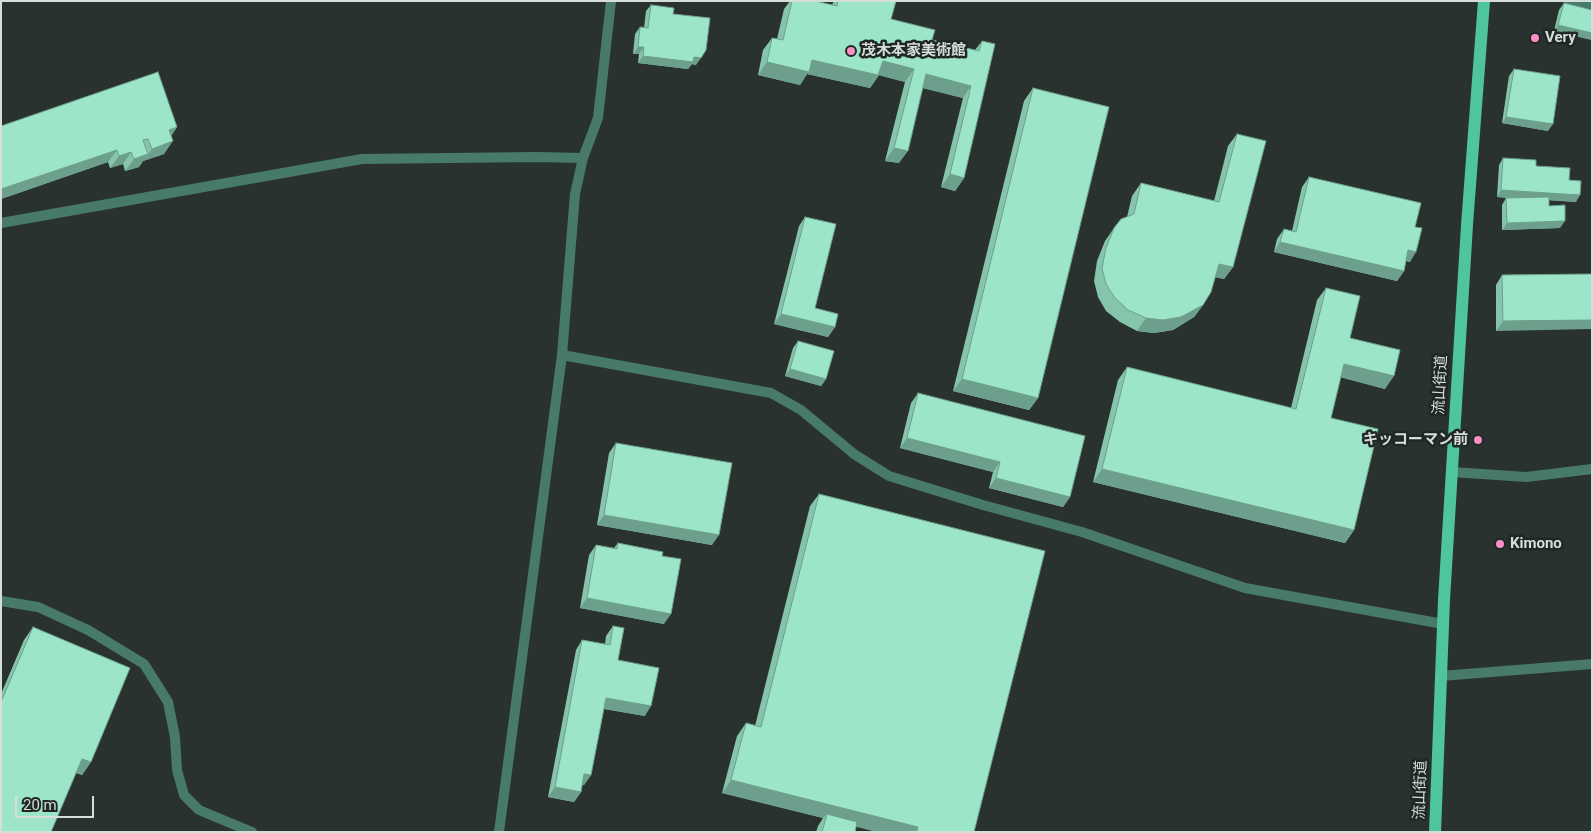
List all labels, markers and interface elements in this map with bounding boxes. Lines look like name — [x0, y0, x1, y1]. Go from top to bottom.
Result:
place label: Very — [1545, 29, 1576, 47]
marker: Very — [1529, 32, 1541, 44]
place label: 茂木本家美術館 — [861, 42, 966, 60]
marker: 茂木本家美術館 — [845, 45, 857, 57]
street label: 流山街道 — [1430, 355, 1452, 415]
place label: キッコーマン前 — [1363, 431, 1468, 449]
marker: キッコーマン前 — [1472, 434, 1484, 446]
place label: Kimono — [1510, 535, 1562, 553]
marker: Kimono — [1494, 538, 1506, 550]
street label: 流山街道 — [1411, 760, 1431, 820]
scale bar — [18, 786, 96, 818]
text: 20 m — [23, 796, 57, 814]

